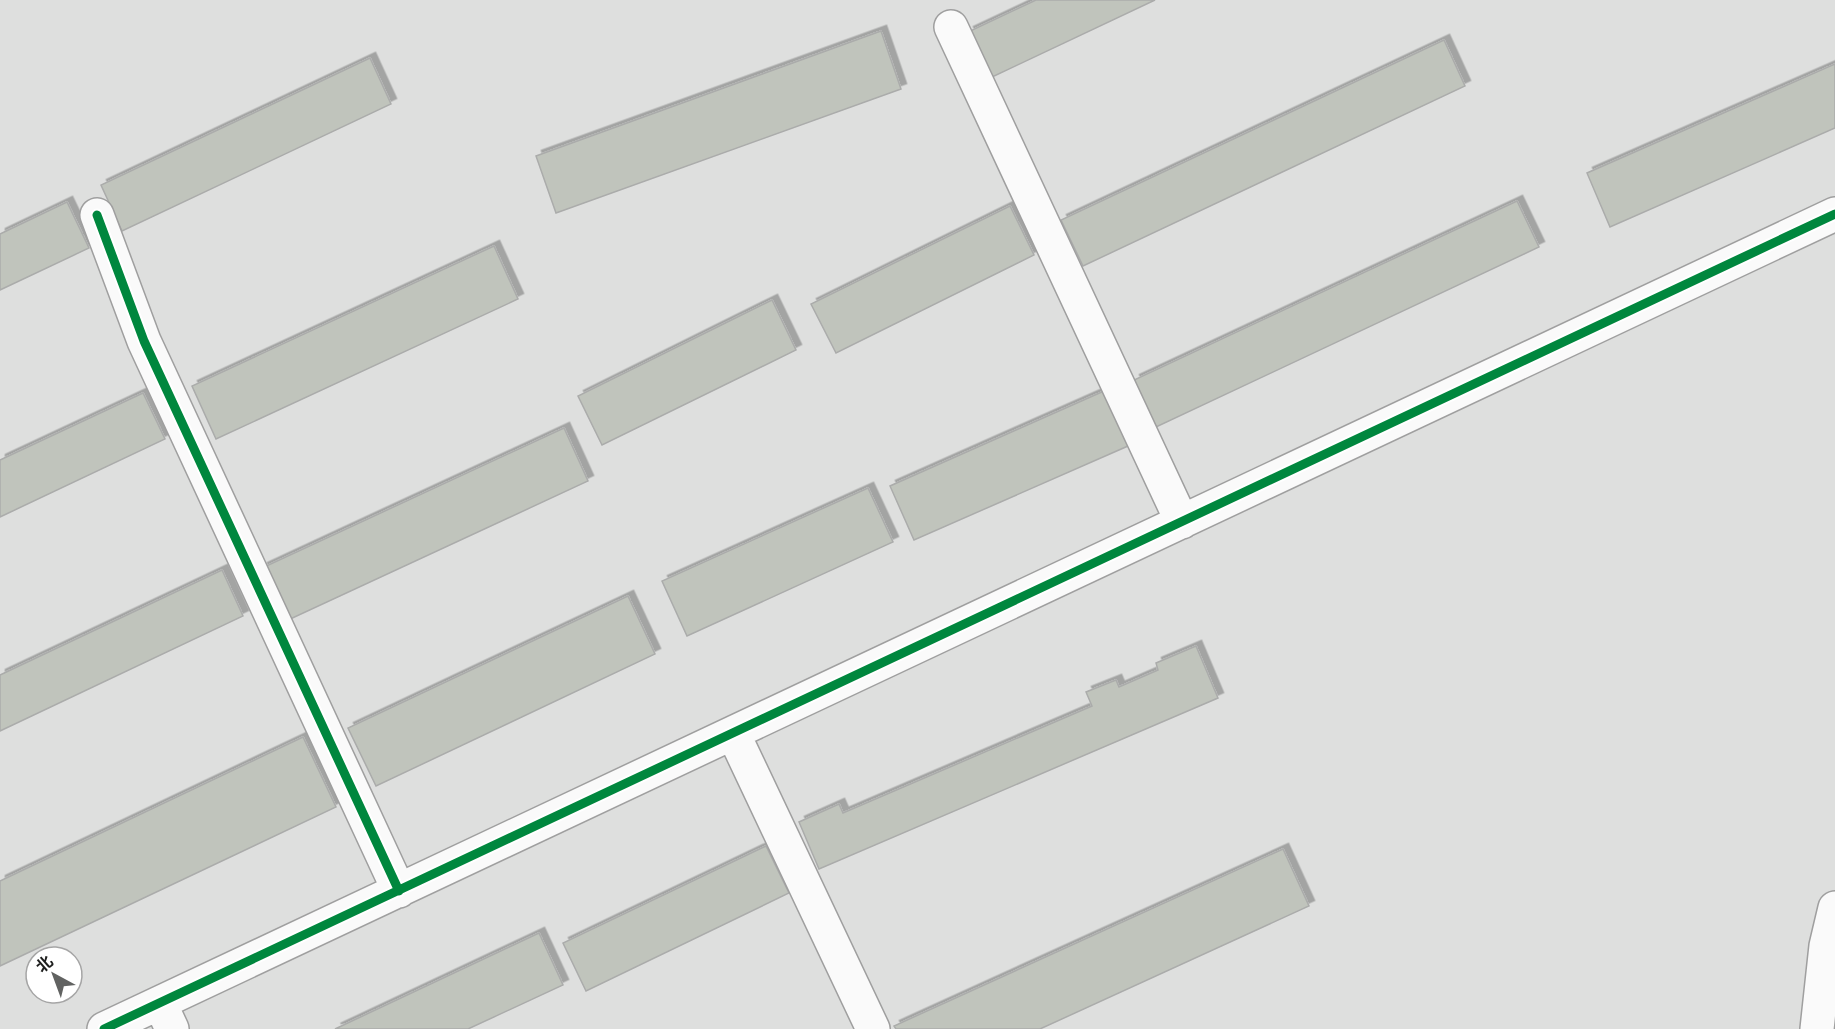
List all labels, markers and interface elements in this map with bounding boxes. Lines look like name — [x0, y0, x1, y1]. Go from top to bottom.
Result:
north arrow — [24, 945, 84, 1005]
text: 北 — [32, 952, 57, 976]

